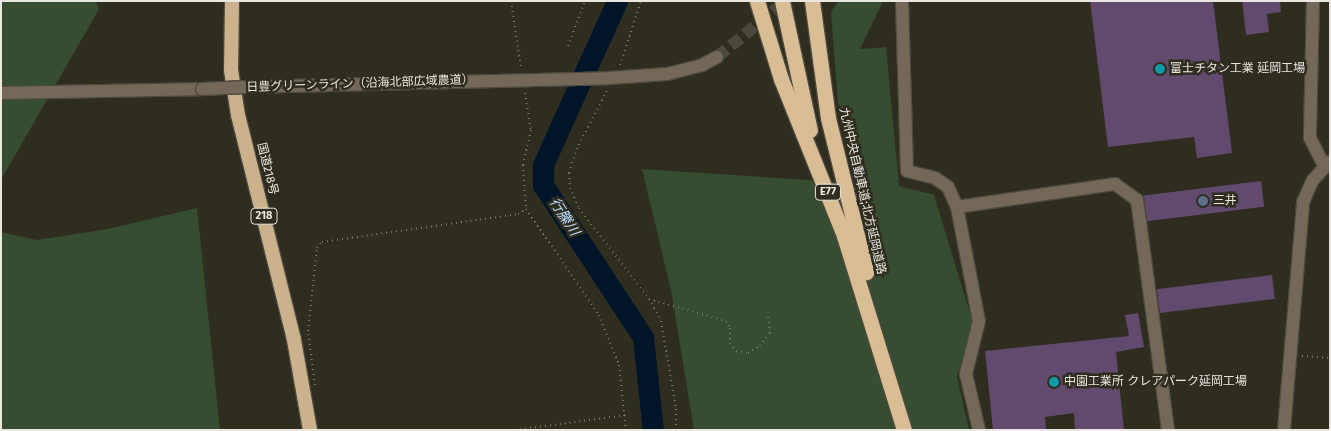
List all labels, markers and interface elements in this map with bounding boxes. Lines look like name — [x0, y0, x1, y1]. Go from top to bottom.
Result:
place label: 富士チタン工業 延岡工場 — [1170, 62, 1305, 76]
marker: 富士チタン工業 延岡工場 — [1154, 63, 1166, 75]
street label: 日豊グリーンライン（沿海北部広域農道） — [246, 73, 474, 95]
street label: 九州中央自動車道;北方延岡道路 — [836, 106, 888, 276]
street label: 国道218号 — [254, 141, 280, 197]
road number: E77 — [814, 183, 842, 200]
place label: 三井 — [1213, 194, 1237, 208]
water label: 行縢川 — [546, 195, 582, 239]
marker: 三井 — [1197, 195, 1209, 207]
road number: 218 — [250, 208, 278, 225]
place label: 中園工業所 クレアパーク延岡工場 — [1064, 375, 1247, 389]
marker: 中園工業所 クレアパーク延岡工場 — [1048, 376, 1060, 388]

